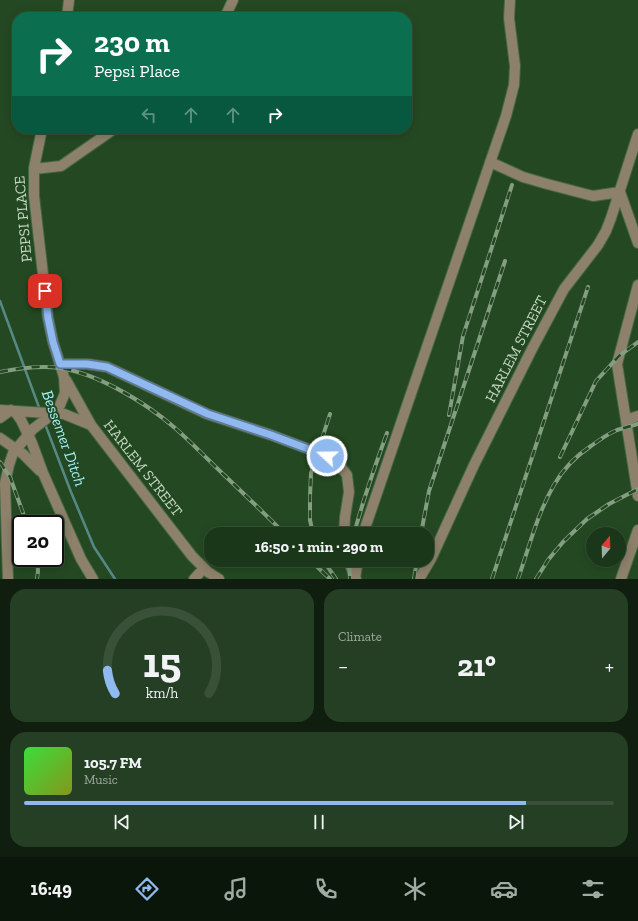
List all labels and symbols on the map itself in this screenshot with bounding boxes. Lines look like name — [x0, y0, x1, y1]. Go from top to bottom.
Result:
street label: PEPSI PLACE — [10, 175, 36, 263]
pin — [28, 274, 62, 308]
street label: HARLEM STREET — [481, 293, 551, 405]
water label: Bessemer Ditch — [38, 387, 90, 489]
street label: HARLEM STREET — [100, 416, 186, 520]
position arrow — [306, 435, 348, 477]
speed limit sign: 20 — [12, 515, 64, 567]
north arrow — [586, 527, 626, 567]

